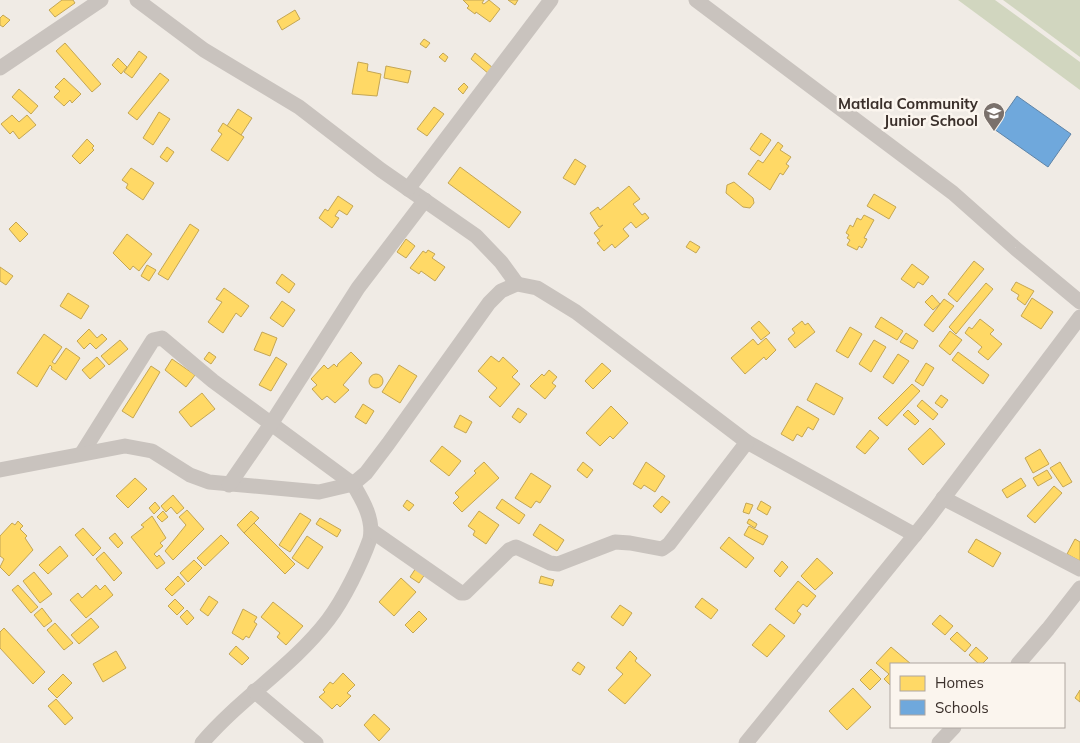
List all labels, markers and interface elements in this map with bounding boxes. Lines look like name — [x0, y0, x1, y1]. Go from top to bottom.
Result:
place label: Matlala Community Junior School — [838, 94, 979, 130]
school or university icon: Matlala Community Junior School — [982, 101, 1006, 132]
legend — [890, 663, 1065, 728]
text: Homes — [935, 673, 984, 692]
text: Schools — [935, 698, 989, 717]

